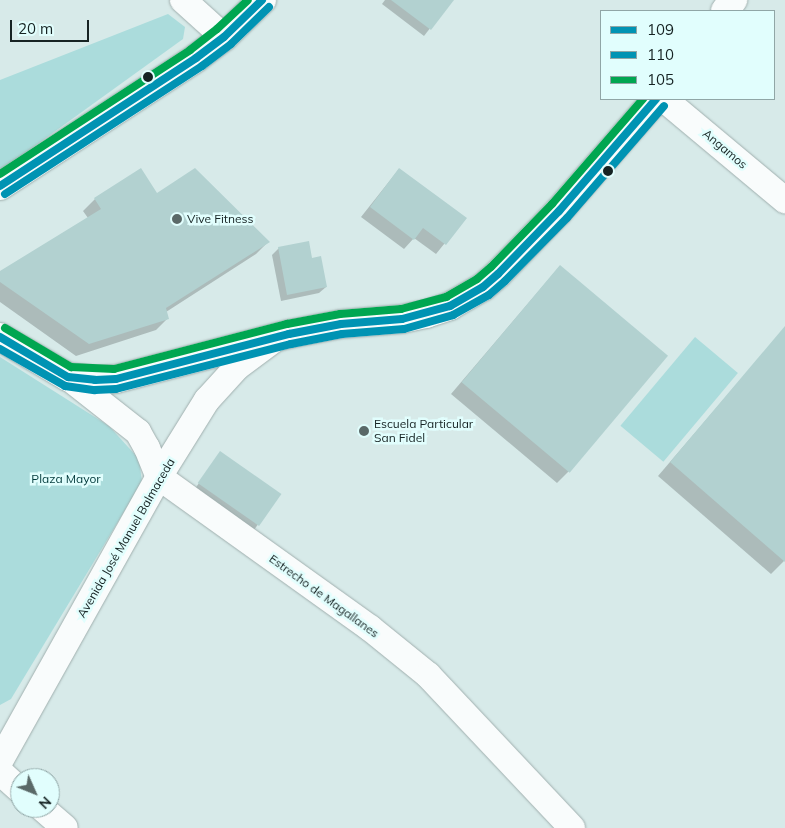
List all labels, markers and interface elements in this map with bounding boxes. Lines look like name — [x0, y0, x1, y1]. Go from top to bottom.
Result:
scale bar — [12, 10, 91, 42]
legend — [600, 10, 775, 100]
text: 20 m — [18, 19, 53, 38]
text: 109 — [647, 20, 674, 39]
text: 110 — [647, 45, 674, 64]
text: 105 — [647, 70, 674, 89]
unlabelled marker — [143, 72, 153, 82]
street label: Angamos — [700, 126, 750, 172]
unlabelled marker — [603, 166, 613, 176]
place label: Vive Fitness — [187, 212, 253, 226]
marker: Vive Fitness — [171, 213, 183, 225]
place label: Escuela Particular San Fidel — [374, 417, 473, 445]
marker: Escuela Particular San Fidel — [358, 425, 370, 437]
street label: Avenida José Manuel Balmaceda — [74, 456, 178, 620]
park label: Plaza Mayor — [31, 472, 101, 486]
street label: Estrecho de Magallanes — [266, 551, 382, 641]
north arrow — [10, 768, 60, 818]
text: N — [35, 793, 55, 813]

